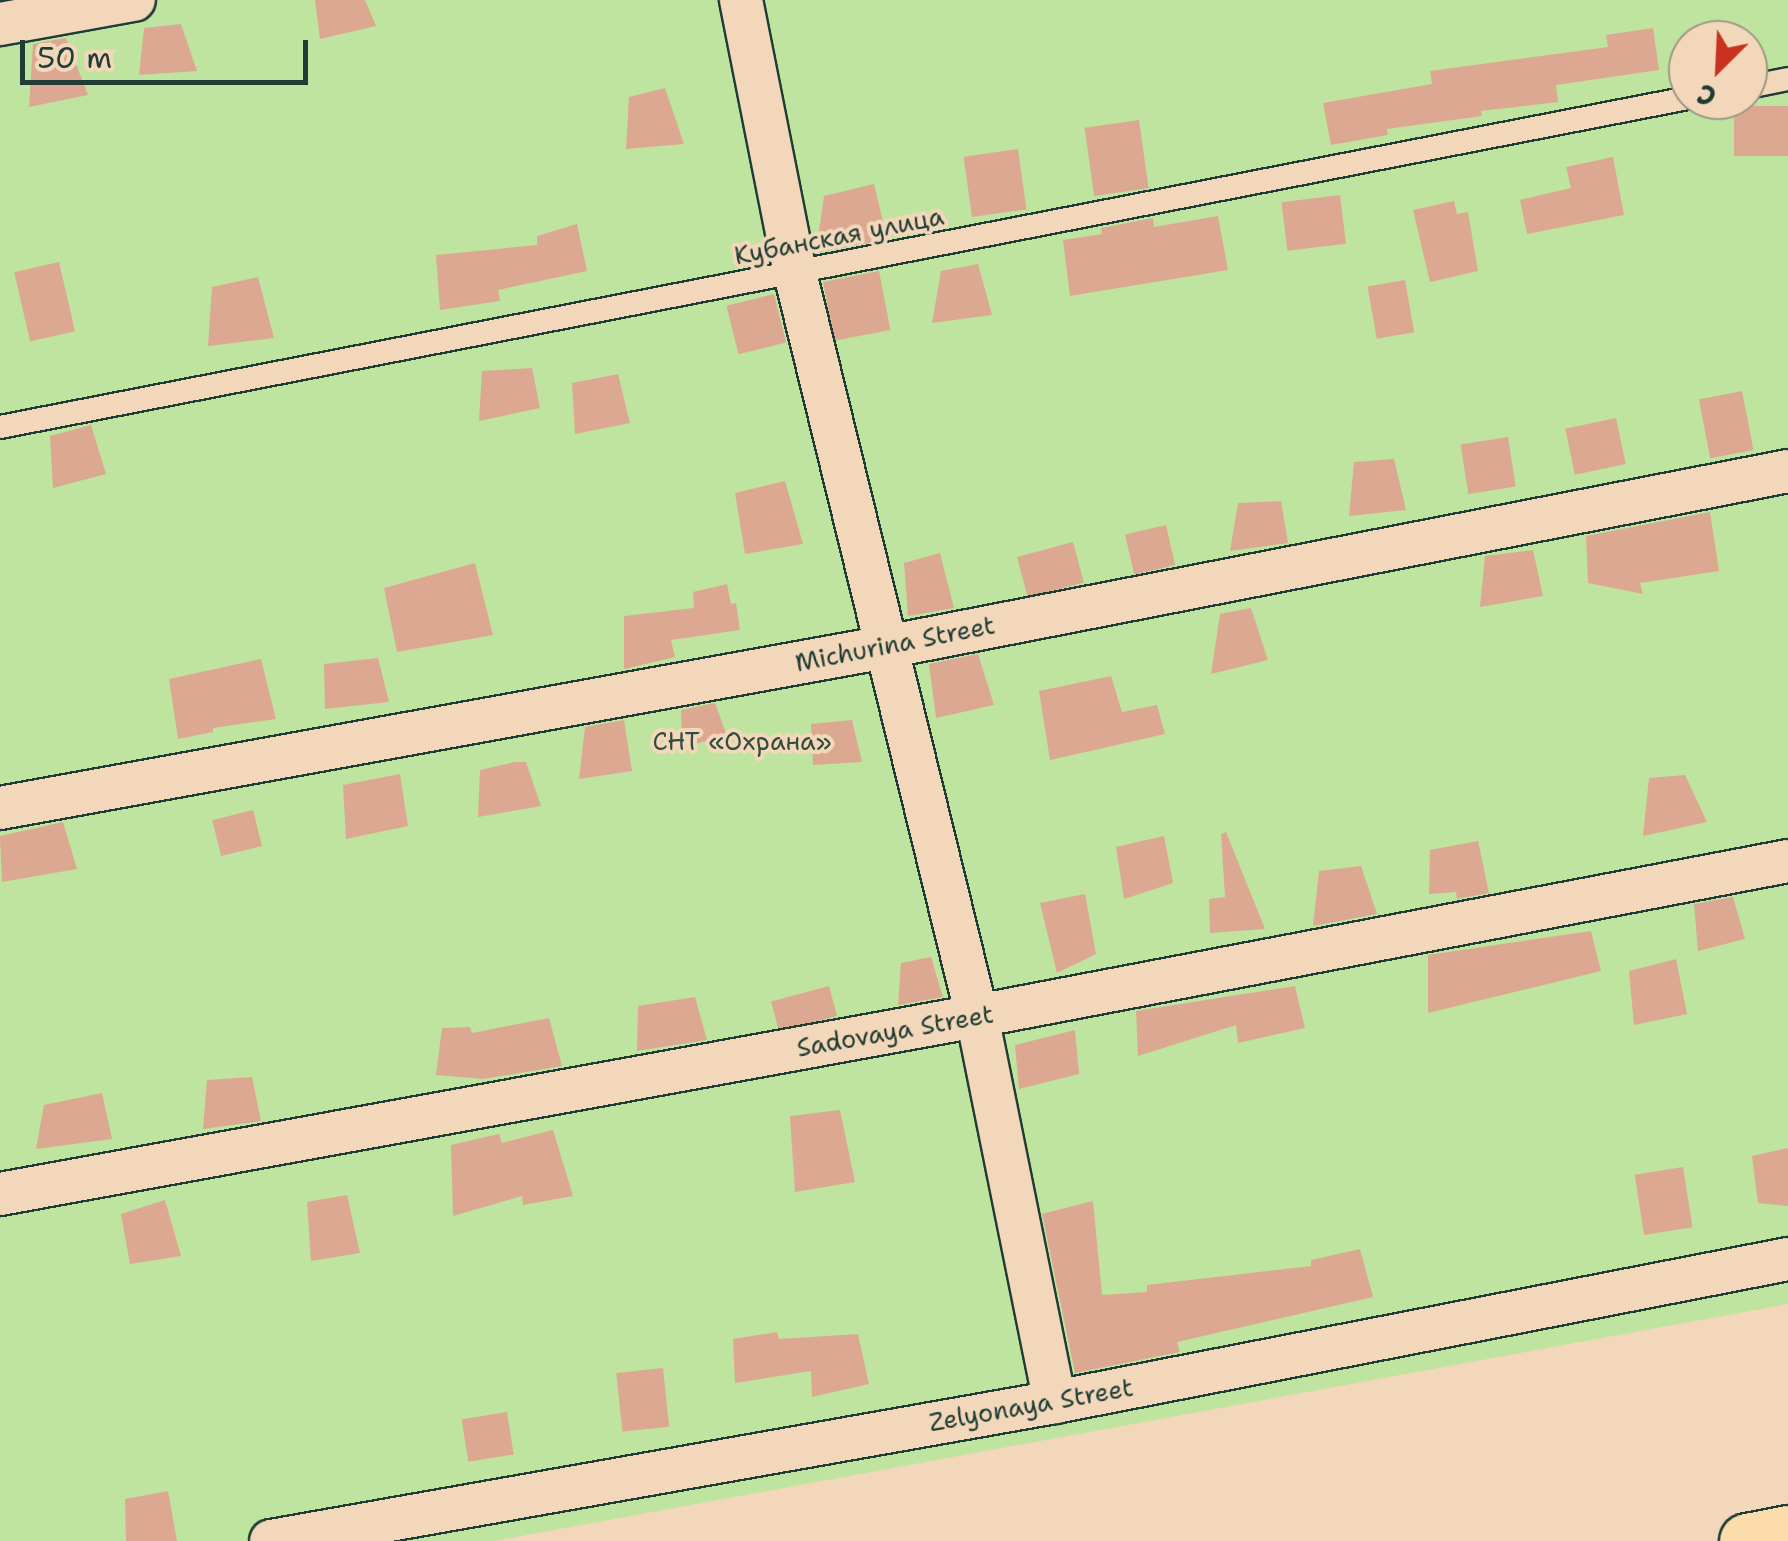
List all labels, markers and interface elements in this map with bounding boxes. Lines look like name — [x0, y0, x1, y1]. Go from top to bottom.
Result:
scale bar — [25, 20, 312, 82]
north arrow — [1668, 20, 1768, 120]
text: 50 m — [37, 37, 112, 78]
text: С — [1691, 75, 1722, 116]
street label: Кубанская улица — [732, 201, 946, 271]
street label: Michurina Street — [793, 610, 997, 678]
park label: СНТ «Охрана» — [653, 726, 831, 756]
street label: Sadovaya Street — [794, 999, 996, 1063]
street label: Zelyonaya Street — [927, 1372, 1135, 1438]

